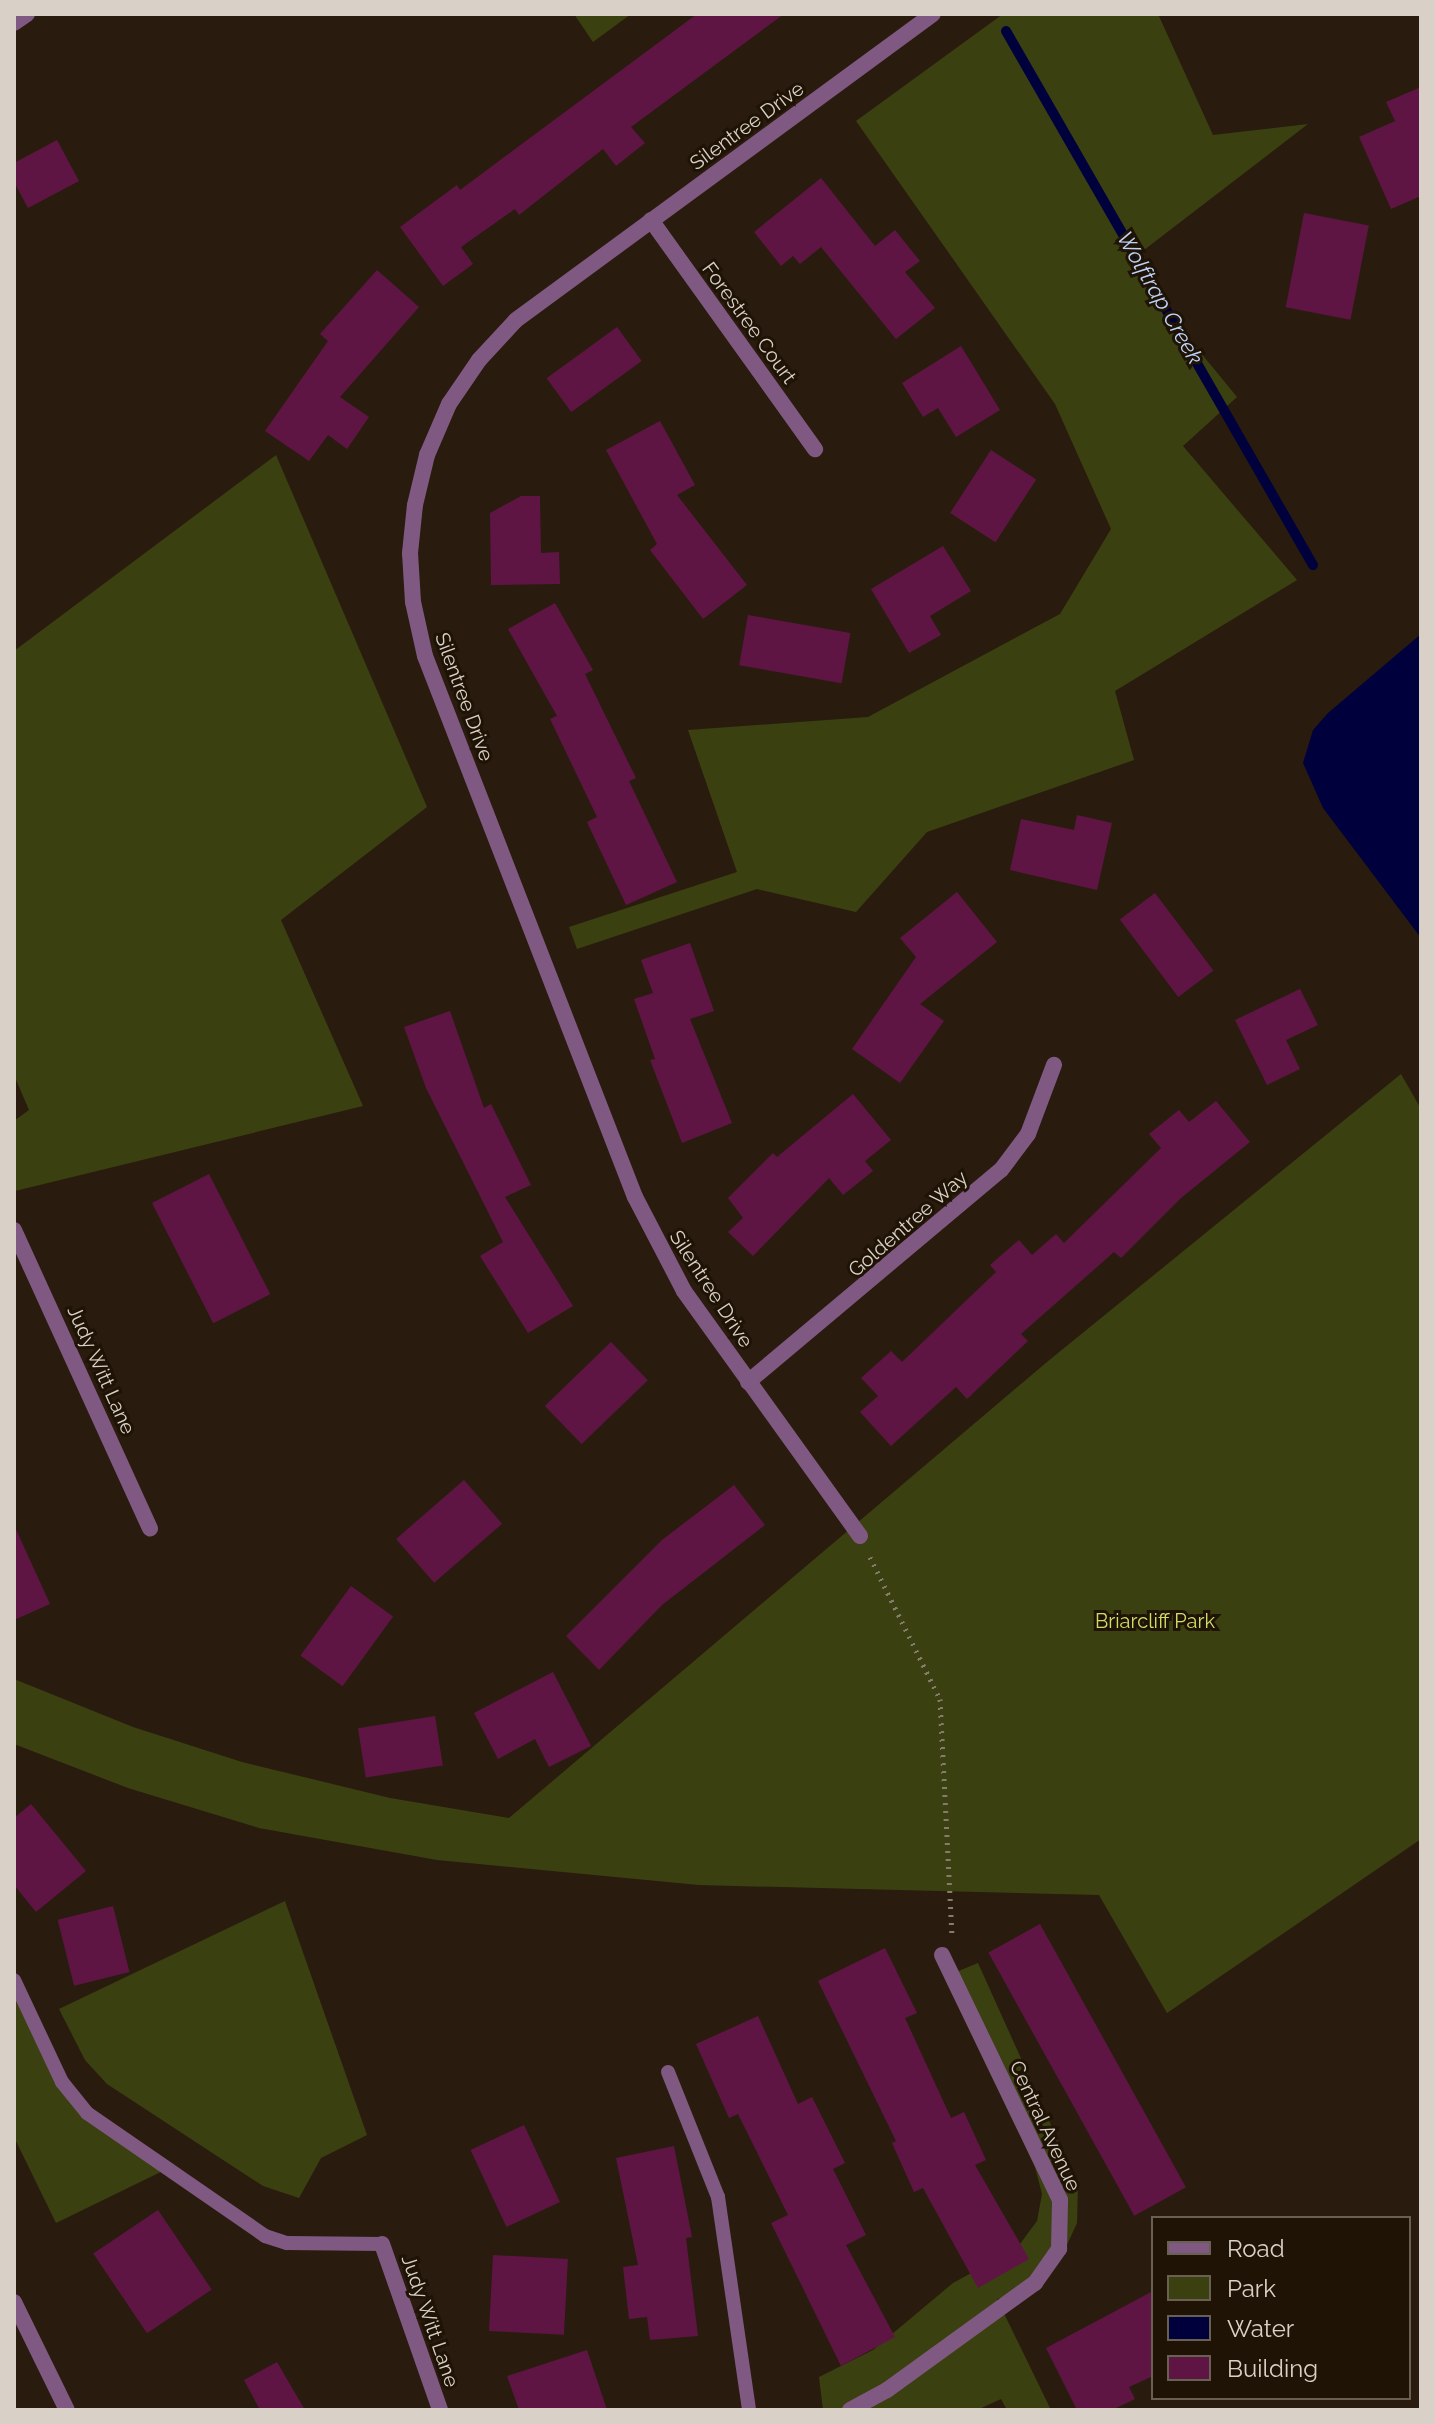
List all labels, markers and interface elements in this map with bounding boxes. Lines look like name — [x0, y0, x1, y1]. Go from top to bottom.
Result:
street label: Silentree Drive — [685, 77, 809, 175]
water label: Wolftrap Creek — [1111, 227, 1209, 369]
street label: Forestree Court — [697, 258, 801, 388]
street label: Silentree Drive — [430, 629, 498, 765]
street label: Goldentree Way — [843, 1166, 973, 1282]
street label: Silentree Drive — [664, 1226, 758, 1352]
street label: Judy Witt Lane — [62, 1301, 140, 1439]
park label: Briarcliff Park — [1095, 1609, 1215, 1633]
street label: Central Avenue — [1004, 2056, 1086, 2196]
legend — [1151, 2216, 1411, 2400]
text: Road — [1227, 2234, 1285, 2263]
street label: Judy Witt Lane — [396, 2251, 464, 2391]
text: Park — [1227, 2274, 1276, 2303]
text: Water — [1227, 2314, 1294, 2343]
text: Building — [1227, 2354, 1318, 2383]

